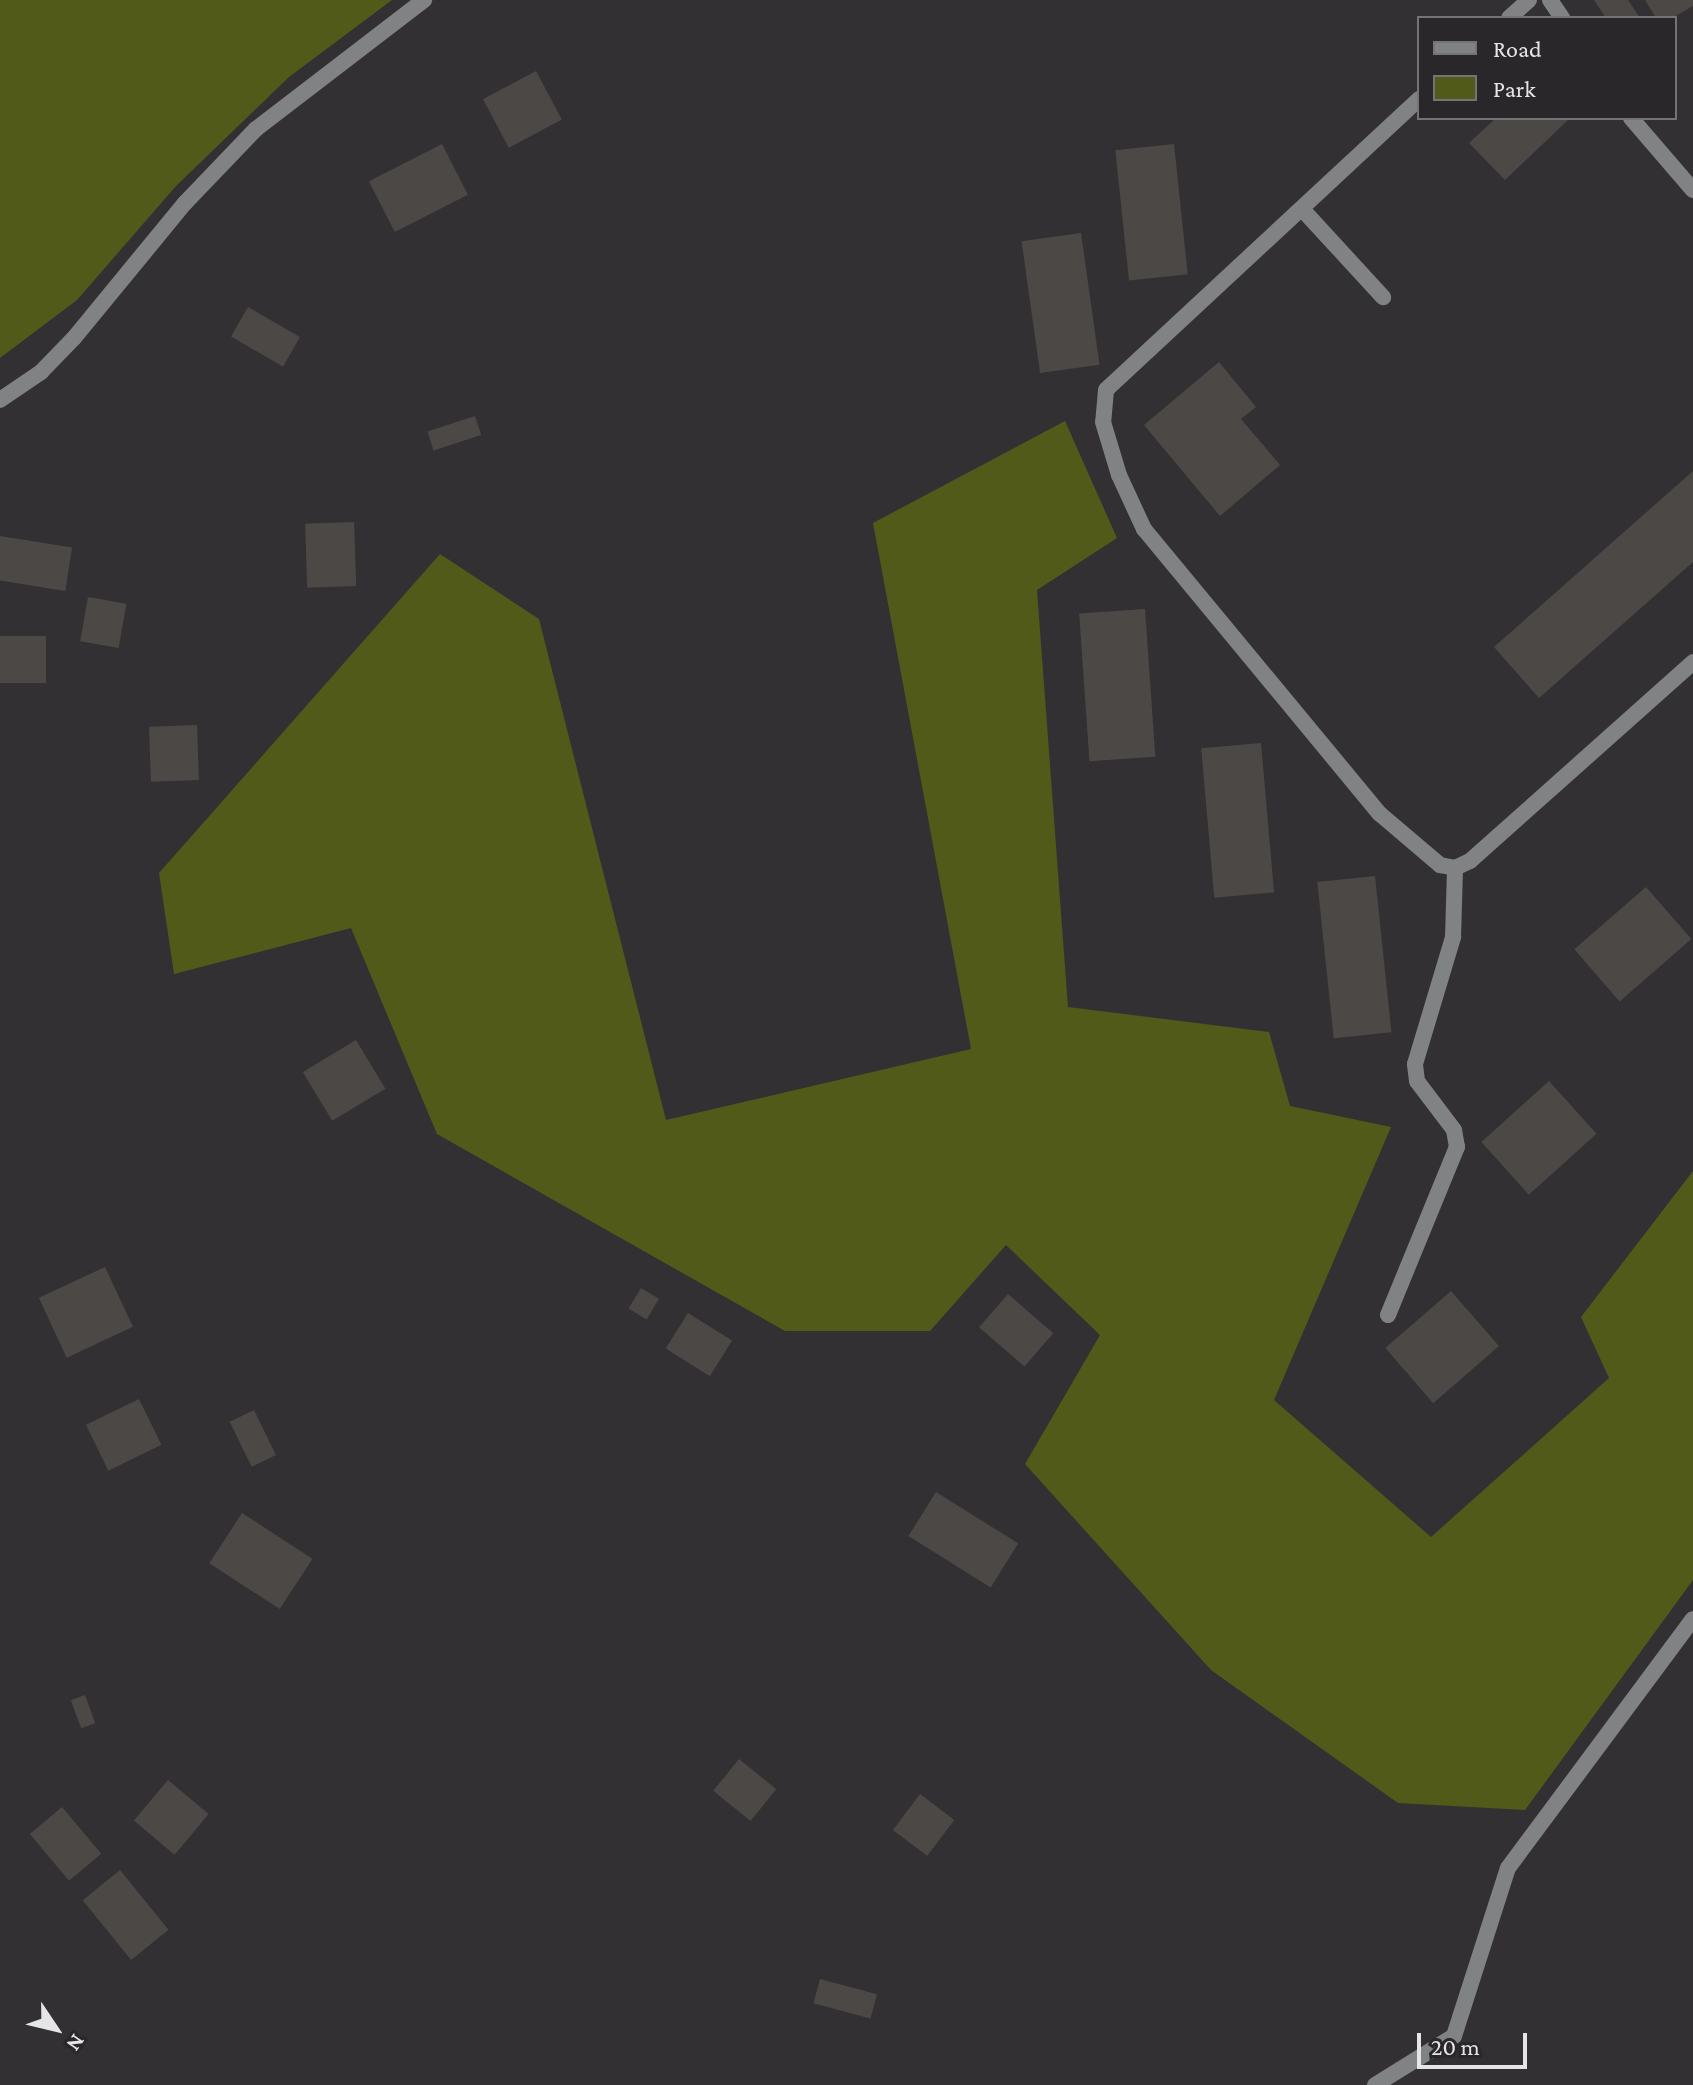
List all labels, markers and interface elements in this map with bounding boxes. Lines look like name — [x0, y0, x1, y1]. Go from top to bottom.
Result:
legend — [1417, 16, 1677, 120]
text: Road — [1493, 35, 1542, 62]
text: Park — [1493, 75, 1536, 102]
north arrow — [16, 1989, 96, 2069]
scale bar — [1421, 2017, 1531, 2067]
text: N — [62, 2030, 91, 2056]
text: 20 m — [1431, 2033, 1480, 2060]

